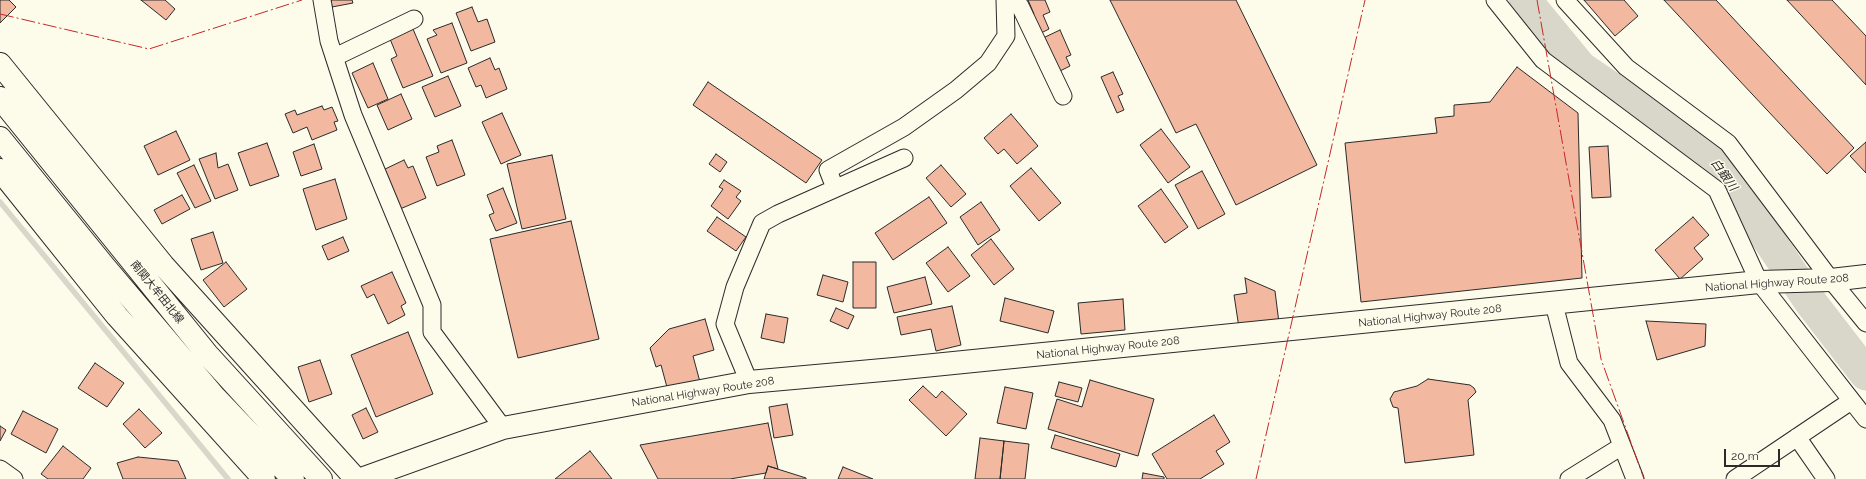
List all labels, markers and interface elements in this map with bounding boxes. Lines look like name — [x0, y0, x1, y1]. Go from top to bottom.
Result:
water label: 白銀川 — [1708, 156, 1740, 194]
street label: 南関大牟田北線 — [128, 258, 186, 326]
street label: National Highway Route 208 — [1705, 271, 1849, 295]
street label: National Highway Route 208 — [1358, 302, 1502, 330]
street label: National Highway Route 208 — [1036, 334, 1180, 362]
street label: National Highway Route 208 — [631, 374, 775, 410]
scale bar — [1726, 441, 1782, 467]
text: 20 m — [1731, 449, 1759, 463]

